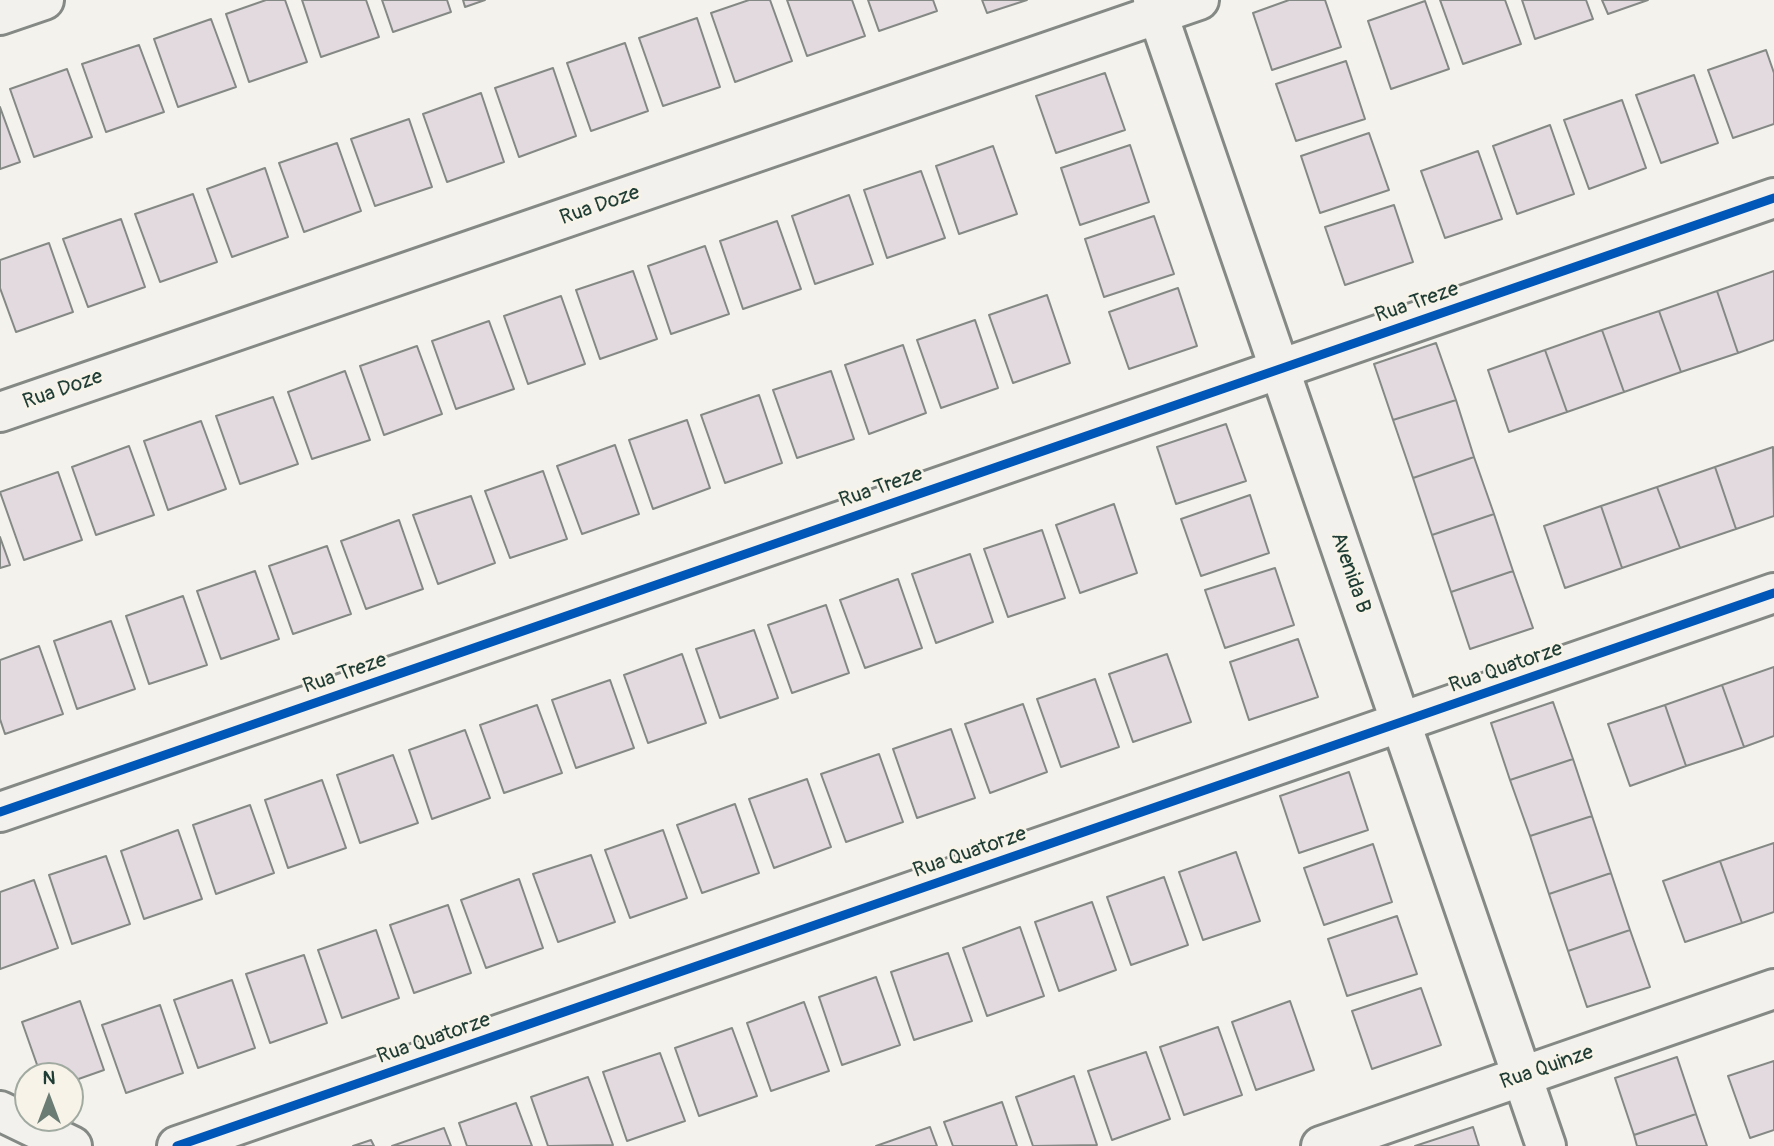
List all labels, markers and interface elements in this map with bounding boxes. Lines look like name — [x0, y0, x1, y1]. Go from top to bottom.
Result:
street label: Rua Doze — [557, 181, 643, 231]
street label: Rua Treze — [1372, 277, 1462, 329]
street label: Rua Doze — [20, 365, 106, 415]
street label: Rua Treze — [836, 462, 926, 514]
street label: Avenida B — [1324, 529, 1376, 617]
street label: Rua Quatorze — [1446, 637, 1566, 699]
street label: Rua Treze — [300, 648, 390, 700]
street label: Rua Quatorze — [910, 822, 1030, 884]
street label: Rua Quatorze — [374, 1008, 494, 1070]
street label: Rua Quinze — [1497, 1040, 1597, 1096]
north arrow — [14, 1062, 84, 1132]
text: N — [43, 1066, 55, 1090]

